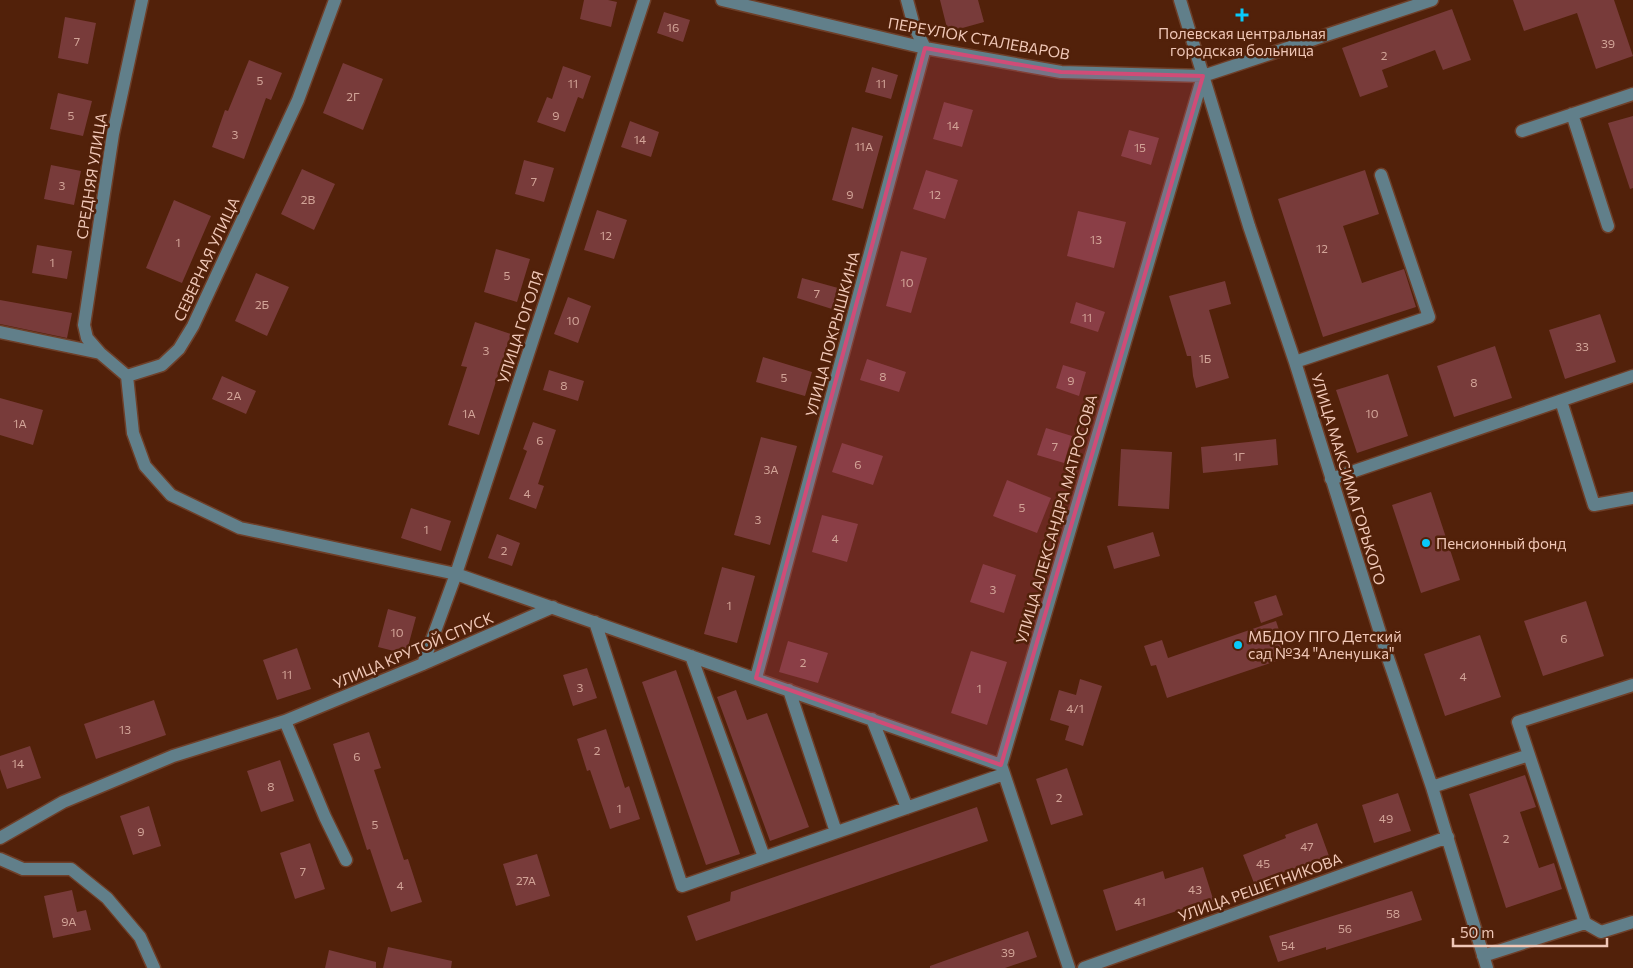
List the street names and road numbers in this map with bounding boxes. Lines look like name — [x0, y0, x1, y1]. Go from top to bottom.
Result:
street label: ПЕРЕУЛОК СТАЛЕВАРОВ — [887, 13, 1071, 63]
street label: СРЕДНЯЯ УЛИЦА — [72, 112, 110, 240]
street label: СЕВЕРНАЯ УЛИЦА — [169, 194, 243, 324]
street label: УЛИЦА ПОКРЫШКИНА — [801, 249, 863, 419]
street label: УЛИЦА ГОГОЛЯ — [493, 268, 547, 386]
street label: УЛИЦА МАКСИМА ГОРЬКОГО — [1308, 371, 1390, 587]
street label: УЛИЦА АЛЕКСАНДРА МАТРОСОВА — [1012, 392, 1100, 646]
street label: УЛИЦА КРУТОЙ СПУСК — [330, 608, 496, 692]
street label: УЛИЦА РЕШЕТНИКОВА — [1176, 849, 1344, 925]

